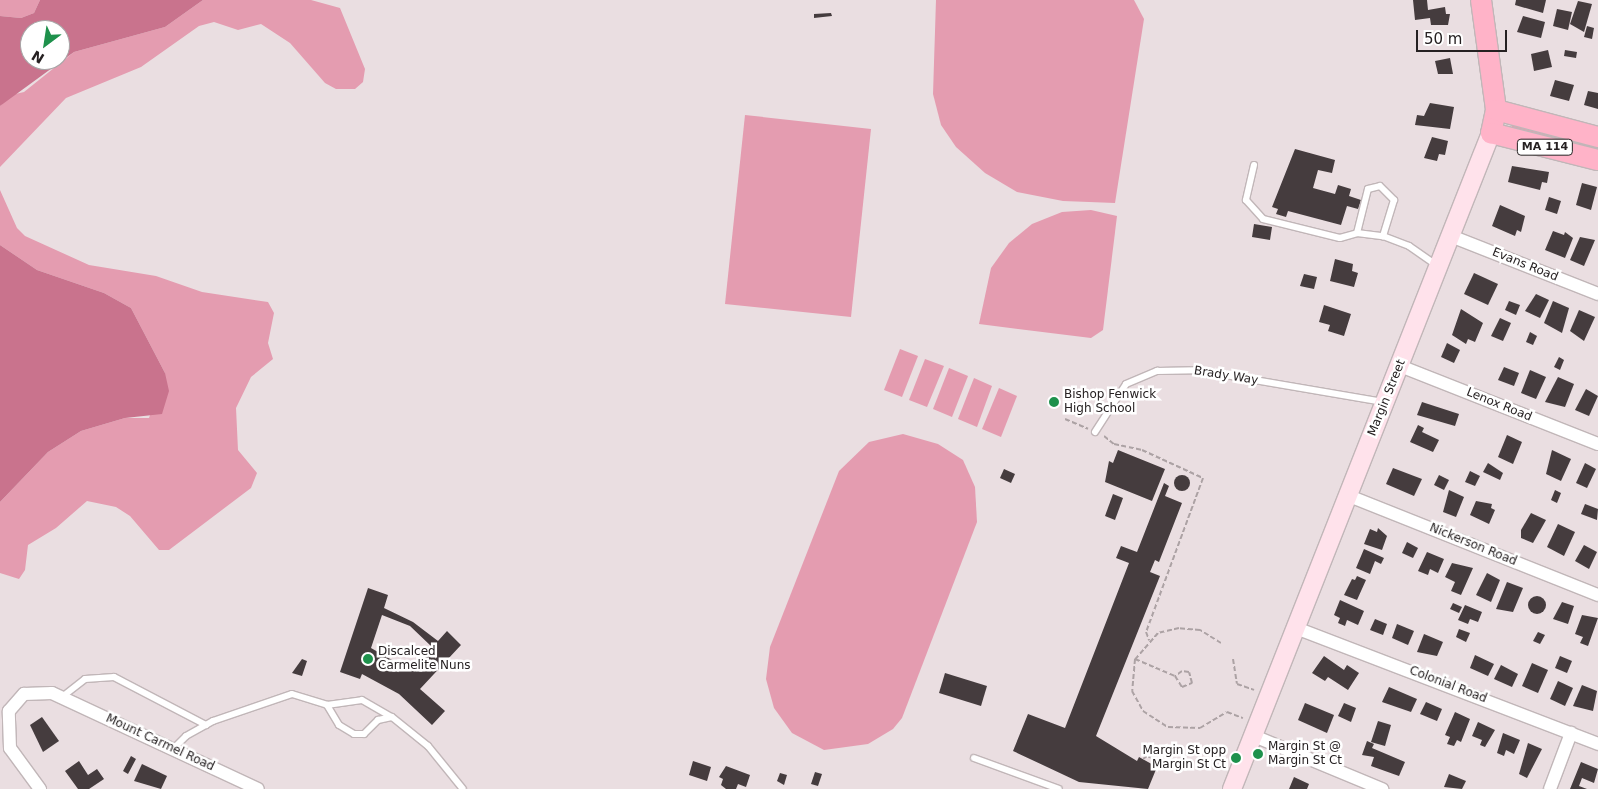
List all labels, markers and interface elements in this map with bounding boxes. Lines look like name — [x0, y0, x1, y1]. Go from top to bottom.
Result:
north arrow — [20, 20, 70, 70]
scale bar — [1418, 20, 1509, 52]
text: 50 m — [1424, 30, 1462, 48]
text: N — [29, 47, 47, 67]
road number: MA 114 — [1516, 138, 1574, 156]
street label: Evans Road — [1490, 245, 1560, 285]
street label: Margin Street — [1365, 358, 1409, 438]
street label: Brady Way — [1193, 364, 1259, 388]
street label: Lenox Road — [1464, 385, 1534, 425]
place label: Bishop Fenwick High School — [1064, 388, 1156, 416]
marker: Bishop Fenwick High School — [1048, 396, 1060, 408]
street label: Nickerson Road — [1427, 521, 1519, 569]
place label: Discalced Carmelite Nuns — [378, 645, 471, 673]
marker: Discalced Carmelite Nuns — [362, 653, 374, 665]
street label: Colonial Road — [1407, 664, 1489, 706]
street label: Mount Carmel Road — [103, 711, 217, 775]
place label: Margin St @ Margin St Ct — [1268, 740, 1342, 768]
place label: Margin St opp Margin St Ct — [1142, 744, 1226, 772]
marker: Margin St @ Margin St Ct — [1252, 748, 1264, 760]
marker: Margin St opp Margin St Ct — [1230, 752, 1242, 764]

